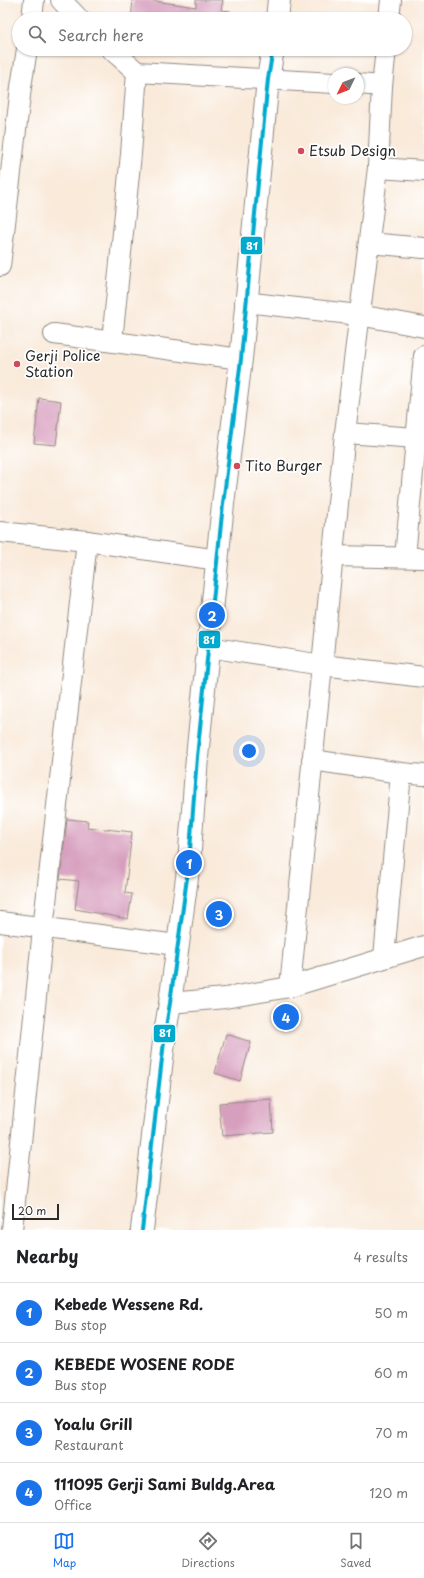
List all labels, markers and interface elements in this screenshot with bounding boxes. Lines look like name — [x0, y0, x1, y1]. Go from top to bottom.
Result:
search box — [12, 12, 412, 56]
icon: search — [26, 23, 48, 45]
text: Search here — [58, 23, 144, 46]
north arrow — [328, 68, 364, 104]
place label: Etsub Design — [309, 140, 396, 161]
marker: Etsub Design — [296, 146, 306, 156]
line badge: 81 — [240, 236, 263, 255]
text: 81 — [246, 237, 258, 254]
place label: Gerji Police Station — [25, 345, 101, 382]
marker: Gerji Police Station — [12, 359, 22, 369]
place label: Tito Burger — [245, 455, 323, 476]
marker: Tito Burger — [232, 461, 242, 471]
pin: 2 — [199, 600, 225, 630]
line badge: 81 — [198, 630, 221, 649]
text: 81 — [203, 631, 215, 648]
your location — [239, 741, 259, 761]
pin: 1 — [176, 848, 202, 878]
pin: 3 — [206, 899, 232, 929]
pin: 4 — [273, 1002, 299, 1032]
line badge: 81 — [153, 1024, 176, 1043]
text: 81 — [159, 1024, 171, 1041]
scale bar — [12, 1202, 59, 1221]
text: 20 m — [18, 1202, 46, 1219]
text: Nearby — [16, 1243, 78, 1269]
text: 4 results — [354, 1247, 408, 1266]
text: Kebede Wessene Rd. — [54, 1292, 203, 1315]
text: 1 — [26, 1303, 32, 1322]
text: 50 m — [374, 1303, 408, 1322]
text: Bus stop — [54, 1315, 107, 1334]
text: KEBEDE WOSENE RODE — [54, 1352, 235, 1375]
text: 2 — [24, 1363, 34, 1382]
text: 60 m — [374, 1363, 408, 1382]
text: Bus stop — [54, 1375, 107, 1394]
text: Yoalu Grill — [54, 1412, 132, 1435]
text: 3 — [25, 1423, 33, 1442]
text: 70 m — [375, 1423, 408, 1442]
text: Restaurant — [54, 1435, 124, 1454]
text: 111095 Gerji Sami Buldg.Area — [54, 1472, 275, 1495]
text: 4 — [25, 1483, 33, 1502]
text: 120 m — [369, 1483, 408, 1502]
text: Office — [54, 1495, 92, 1514]
tab: Map — [53, 1530, 76, 1571]
tab: Directions — [181, 1530, 235, 1571]
tab: Saved — [340, 1530, 371, 1571]

